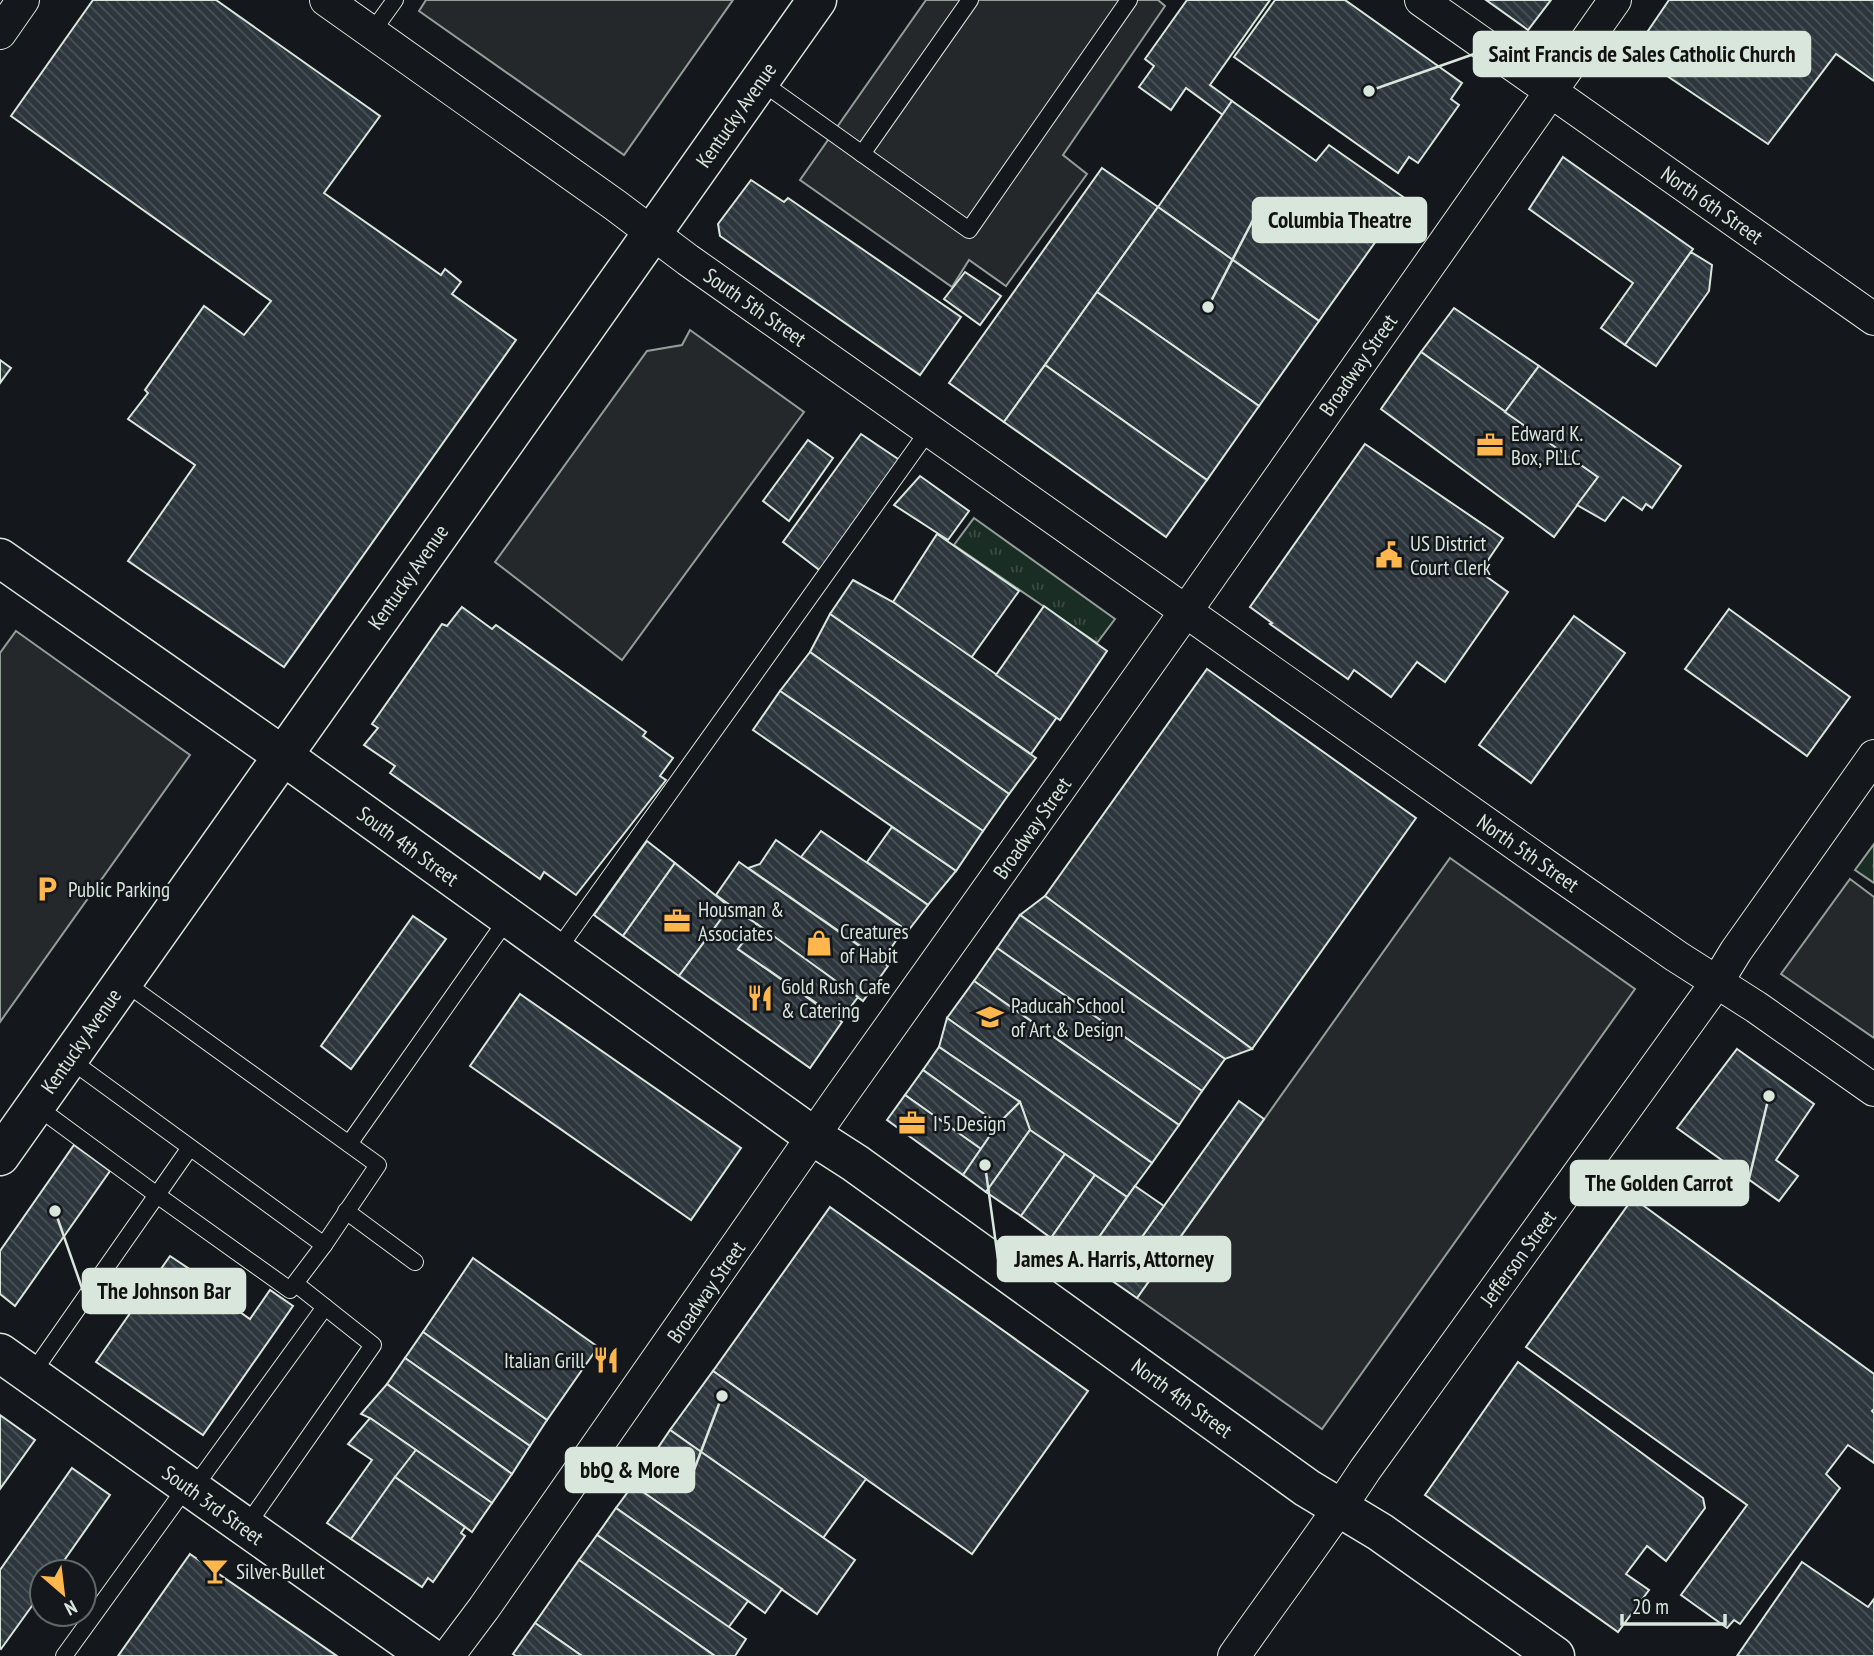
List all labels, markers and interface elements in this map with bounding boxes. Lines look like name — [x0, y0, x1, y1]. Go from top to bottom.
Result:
callout: Saint Francis de Sales Catholic Church — [1474, 32, 1810, 76]
text: Saint Francis de Sales Catholic Church — [1488, 39, 1796, 68]
street label: Kentucky Avenue — [690, 57, 782, 173]
street label: North 6th Street — [1656, 160, 1768, 250]
callout: Columbia Theatre — [1253, 198, 1426, 242]
text: Columbia Theatre — [1268, 205, 1412, 234]
street label: South 5th Street — [699, 262, 812, 352]
street label: Broadway Street — [1313, 309, 1403, 421]
place label: Edward K. Box, PLLC — [1511, 420, 1583, 471]
office icon: Edward K. Box, PLLC — [1475, 430, 1505, 460]
street label: Kentucky Avenue — [362, 519, 454, 635]
place label: US District Court Clerk — [1410, 530, 1491, 581]
public building icon: US District Court Clerk — [1374, 540, 1404, 570]
street label: Broadway Street — [987, 772, 1077, 884]
street label: South 4th Street — [352, 800, 464, 892]
street label: North 5th Street — [1472, 808, 1584, 898]
parking icon: Public Parking — [32, 874, 62, 904]
place label: Public Parking — [68, 876, 170, 903]
place label: Housman & Associates — [698, 896, 784, 947]
office icon: Housman & Associates — [662, 906, 692, 936]
place label: Creatures of Habit — [840, 918, 909, 969]
shop icon: Creatures of Habit — [804, 928, 834, 958]
place label: Gold Rush Cafe & Catering — [781, 973, 890, 1024]
street label: Kentucky Avenue — [35, 983, 127, 1099]
restaurant icon: Gold Rush Cafe & Catering — [745, 983, 775, 1013]
place label: Paducah School of Art & Design — [1011, 992, 1125, 1043]
school or university icon: Paducah School of Art & Design — [975, 1002, 1005, 1032]
office icon: I 5 Design — [897, 1108, 927, 1138]
place label: I 5 Design — [933, 1110, 1006, 1137]
callout: The Golden Carrot — [1571, 1161, 1748, 1205]
text: The Golden Carrot — [1585, 1168, 1733, 1197]
street label: Jefferson Street — [1474, 1205, 1562, 1312]
street label: Broadway Street — [661, 1236, 751, 1348]
callout: James A. Harris, Attorney — [998, 1237, 1230, 1281]
text: James A. Harris, Attorney — [1013, 1244, 1215, 1273]
callout: The Johnson Bar — [83, 1269, 245, 1313]
text: The Johnson Bar — [97, 1276, 231, 1305]
restaurant icon: Italian Grill — [591, 1345, 621, 1375]
place label: Italian Grill — [504, 1347, 585, 1374]
street label: North 4th Street — [1126, 1352, 1238, 1444]
callout: bbQ & More — [566, 1448, 694, 1492]
text: bbQ & More — [580, 1455, 680, 1484]
street label: South 3rd Street — [157, 1459, 269, 1551]
bar icon: Silver Bullet — [200, 1556, 230, 1586]
north arrow — [28, 1558, 98, 1628]
place label: Silver Bullet — [236, 1558, 325, 1585]
scale bar — [1622, 1582, 1725, 1626]
text: 20 m — [1632, 1593, 1669, 1620]
text: N — [61, 1595, 81, 1621]

